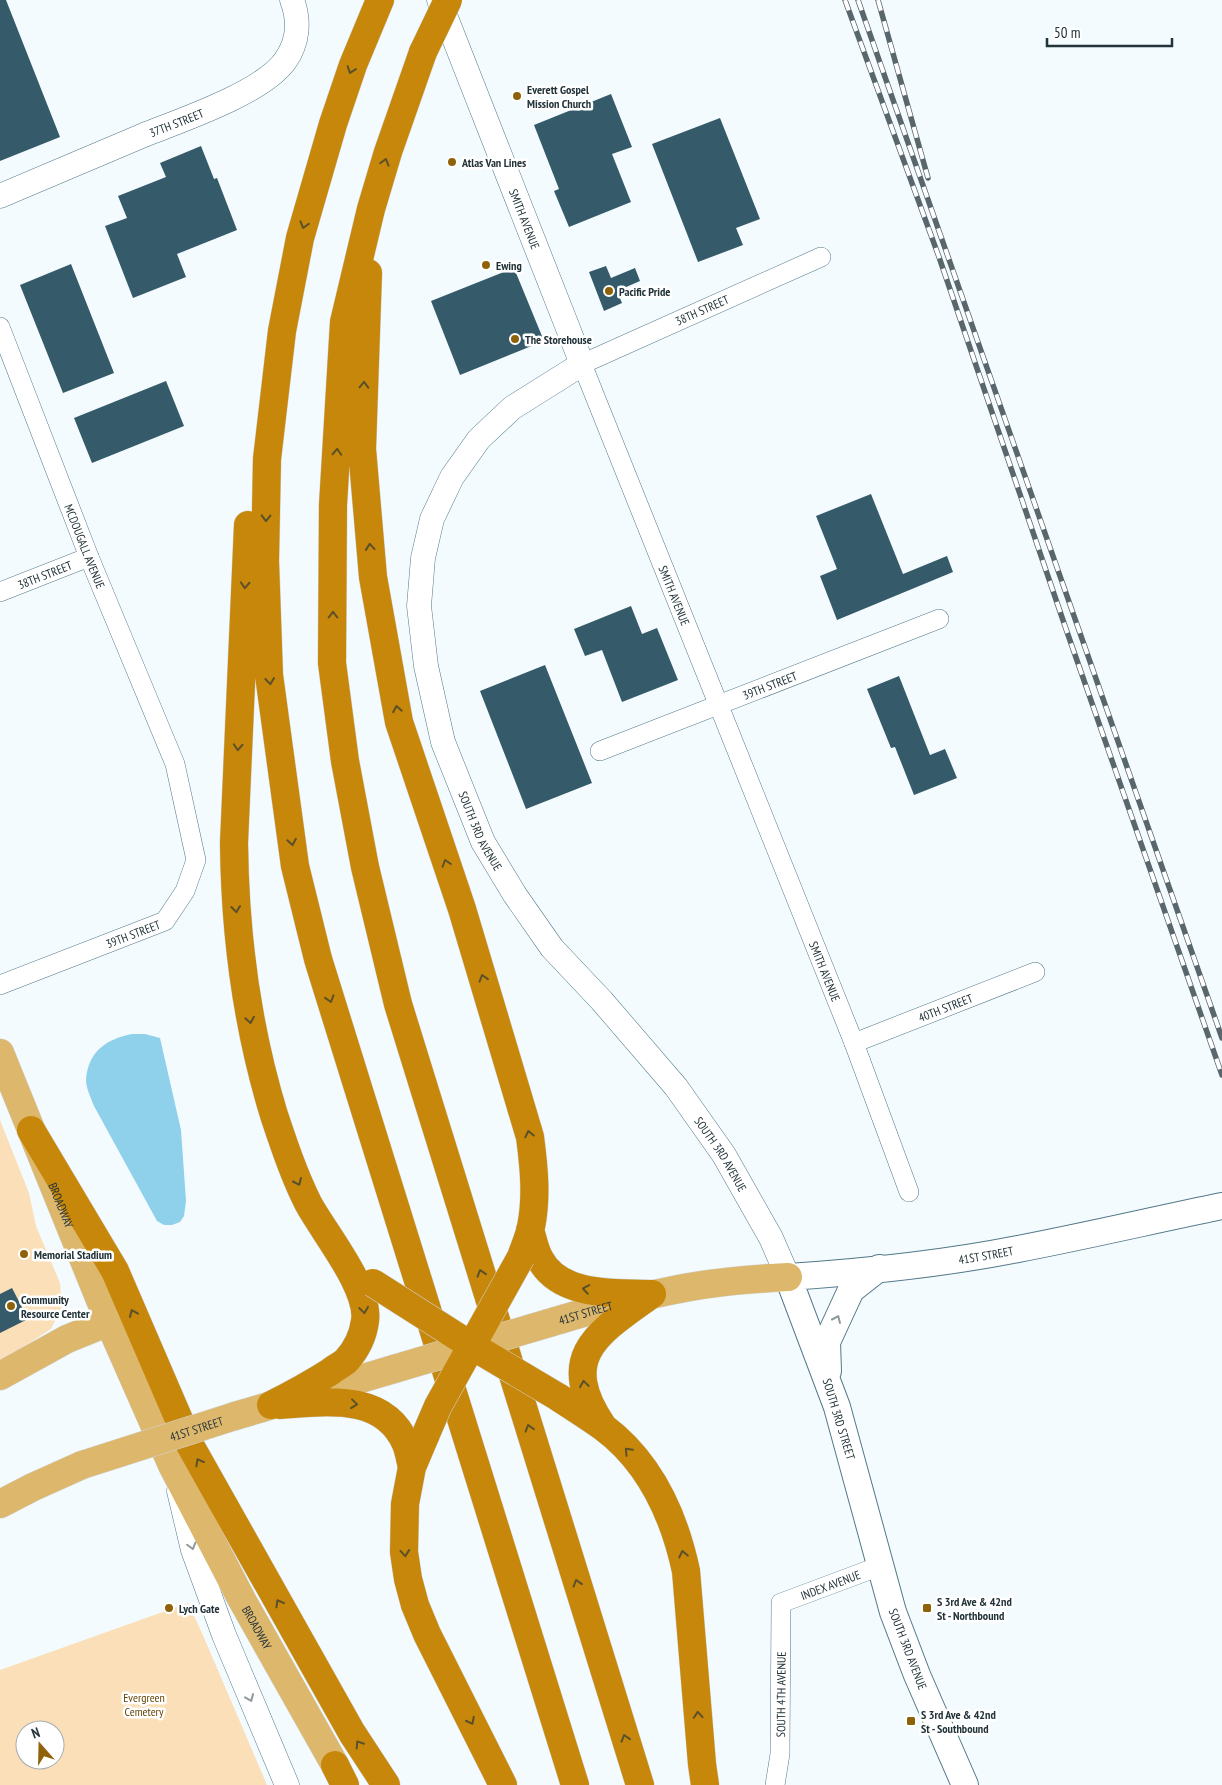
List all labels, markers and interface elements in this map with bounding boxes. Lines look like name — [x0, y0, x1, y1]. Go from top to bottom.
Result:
scale bar — [1047, 15, 1172, 47]
text: 50 m — [1054, 23, 1080, 42]
one-way arrow — [347, 65, 357, 74]
place label: Everett Gospel Mission Church — [527, 82, 591, 111]
marker: Everett Gospel Mission Church — [511, 90, 523, 102]
street label: 37TH STREET — [147, 105, 206, 140]
place label: Atlas Van Lines — [461, 155, 526, 170]
marker: Atlas Van Lines — [446, 156, 458, 168]
one-way arrow — [379, 159, 389, 167]
street label: SMITH AVENUE — [506, 186, 544, 251]
one-way arrow — [299, 221, 310, 230]
place label: Ewing — [496, 258, 522, 273]
marker: Ewing — [480, 259, 492, 271]
place label: Pacific Pride — [619, 284, 670, 299]
marker: Pacific Pride — [603, 285, 615, 297]
street label: 38TH STREET — [673, 291, 732, 328]
place label: The Storehouse — [525, 332, 592, 347]
marker: The Storehouse — [509, 333, 521, 345]
one-way arrow — [359, 380, 370, 388]
one-way arrow — [331, 448, 342, 456]
street label: MCDOUGALL AVENUE — [62, 502, 109, 590]
one-way arrow — [261, 515, 271, 523]
one-way arrow — [365, 542, 376, 550]
street label: 38TH STREET — [15, 557, 75, 592]
street label: SMITH AVENUE — [656, 563, 693, 628]
one-way arrow — [240, 581, 251, 589]
one-way arrow — [328, 610, 338, 618]
street label: 39TH STREET — [740, 667, 800, 702]
one-way arrow — [264, 677, 275, 685]
one-way arrow — [392, 704, 402, 713]
one-way arrow — [233, 744, 243, 751]
street label: SOUTH 3RD AVENUE — [456, 789, 506, 873]
one-way arrow — [286, 837, 296, 846]
one-way arrow — [442, 860, 452, 868]
one-way arrow — [230, 906, 241, 914]
street label: 39TH STREET — [104, 917, 163, 951]
street label: SMITH AVENUE — [806, 939, 844, 1003]
one-way arrow — [478, 975, 488, 983]
street label: 40TH STREET — [916, 990, 975, 1025]
one-way arrow — [325, 995, 335, 1003]
one-way arrow — [244, 1015, 254, 1024]
street label: SOUTH 3RD AVENUE — [692, 1114, 750, 1194]
one-way arrow — [524, 1129, 535, 1138]
one-way arrow — [292, 1177, 303, 1186]
street label: BROADWAY — [46, 1180, 78, 1230]
street label: 41ST STREET — [957, 1242, 1015, 1267]
place label: Memorial Stadium — [34, 1247, 112, 1262]
marker: Memorial Stadium — [18, 1248, 30, 1260]
one-way arrow — [476, 1269, 486, 1278]
one-way arrow — [582, 1284, 591, 1294]
place label: Community Resource Center — [21, 1292, 90, 1321]
street label: 41ST STREET — [557, 1297, 615, 1327]
marker: Community Resource Center — [5, 1300, 17, 1312]
one-way arrow — [359, 1305, 369, 1314]
one-way arrow — [128, 1309, 139, 1318]
one-way arrow — [831, 1315, 842, 1324]
street label: SOUTH 3RD STREET — [820, 1377, 859, 1462]
one-way arrow — [579, 1380, 590, 1388]
one-way arrow — [350, 1399, 359, 1409]
street label: 41ST STREET — [168, 1413, 226, 1444]
one-way arrow — [524, 1424, 534, 1433]
one-way arrow — [625, 1447, 634, 1456]
one-way arrow — [195, 1458, 205, 1467]
one-way arrow — [186, 1542, 197, 1551]
one-way arrow — [399, 1549, 410, 1557]
one-way arrow — [678, 1549, 688, 1558]
street label: INDEX AVENUE — [798, 1567, 862, 1603]
one-way arrow — [573, 1580, 583, 1588]
place label: S 3rd Ave & 42nd St - Northbound — [937, 1594, 1012, 1623]
one-way arrow — [275, 1600, 285, 1609]
place label: Lych Gate — [179, 1601, 220, 1616]
marker: Lych Gate — [163, 1602, 175, 1614]
marker: S 3rd Ave & 42nd St - Northbound — [921, 1602, 933, 1614]
street label: BROADWAY — [239, 1603, 276, 1652]
street label: SOUTH 3RD AVENUE — [886, 1606, 930, 1692]
street label: SOUTH 4TH AVENUE — [773, 1652, 788, 1737]
park label: Evergreen Cemetery — [123, 1690, 165, 1719]
one-way arrow — [244, 1693, 255, 1702]
place label: S 3rd Ave & 42nd St - Southbound — [921, 1707, 996, 1736]
one-way arrow — [693, 1711, 704, 1719]
marker: S 3rd Ave & 42nd St - Southbound — [905, 1715, 917, 1727]
one-way arrow — [465, 1716, 475, 1725]
north arrow — [15, 1720, 65, 1770]
text: N — [29, 1723, 42, 1743]
one-way arrow — [621, 1735, 631, 1743]
one-way arrow — [356, 1741, 366, 1750]

